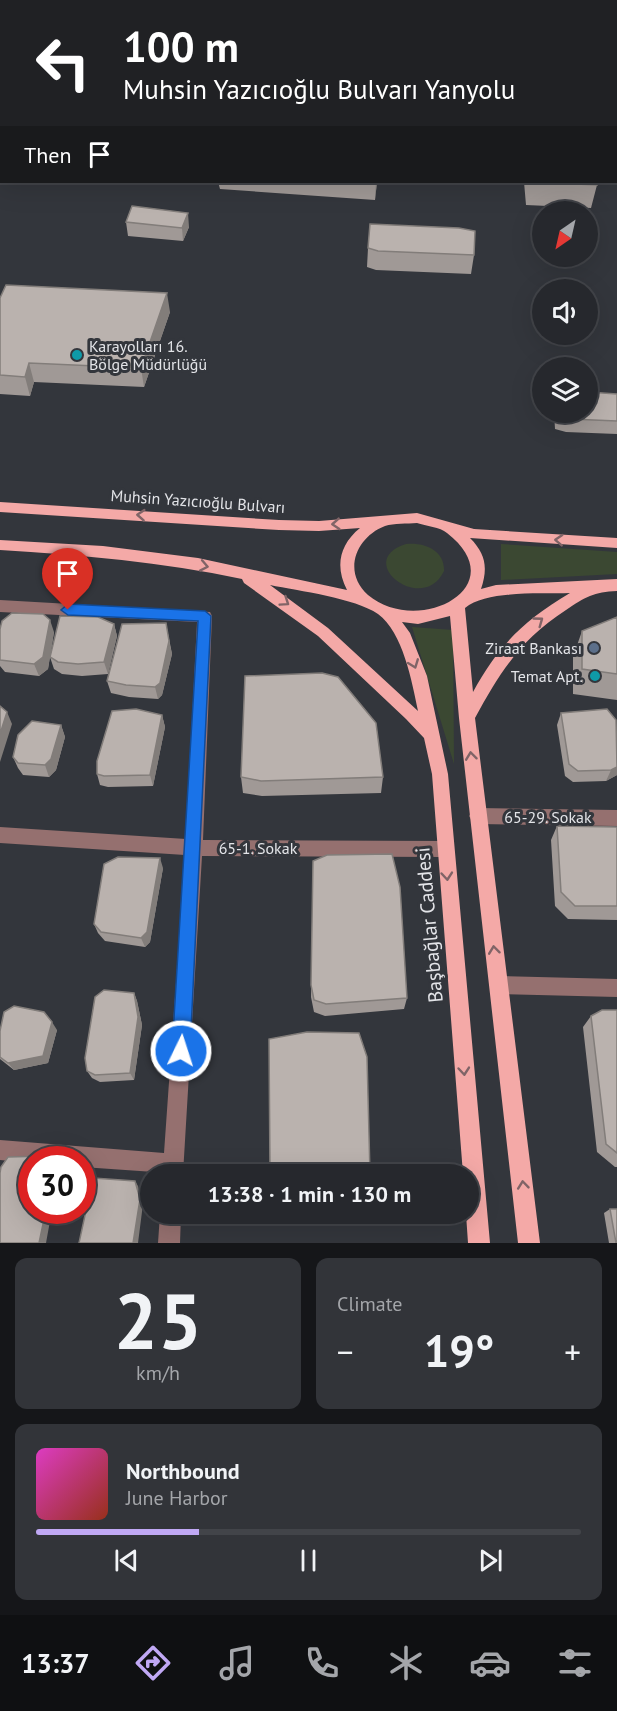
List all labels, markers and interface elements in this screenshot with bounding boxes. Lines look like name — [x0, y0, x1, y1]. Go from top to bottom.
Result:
text: 100 m — [123, 19, 239, 74]
icon: left — [24, 24, 102, 102]
text: Muhsin Yazıcıoğlu Bulvarı Yanyolu — [123, 72, 515, 106]
icon: arrive — [83, 138, 116, 171]
text: Then — [24, 141, 71, 169]
north arrow — [532, 201, 598, 267]
map controls — [532, 201, 598, 423]
button: sound — [532, 279, 598, 345]
place label: Karayolları 16. Bölge Müdürlüğü — [89, 336, 207, 374]
marker: Karayolları 16. Bölge Müdürlüğü — [70, 348, 84, 362]
button: layers — [532, 357, 598, 423]
street label: Muhsin Yazıcıoğlu Bulvarı — [110, 485, 286, 517]
one-way arrow — [137, 509, 146, 522]
one-way arrow — [331, 518, 340, 531]
one-way arrow — [554, 533, 563, 546]
pin — [42, 548, 93, 610]
icon: arrive — [51, 557, 84, 590]
one-way arrow — [199, 559, 209, 572]
one-way arrow — [279, 595, 290, 606]
one-way arrow — [532, 617, 543, 628]
place label: Ziraat Bankası — [485, 638, 582, 658]
marker: Ziraat Bankası — [587, 641, 601, 655]
one-way arrow — [407, 658, 419, 669]
place label: Temat Apt. — [511, 666, 583, 686]
marker: Temat Apt. — [588, 669, 602, 683]
one-way arrow — [466, 751, 478, 760]
street label: 65-29. Sokak — [504, 807, 592, 827]
street label: 65-1. Sokak — [219, 838, 298, 858]
street label: Başbağlar Caddesi — [409, 846, 449, 1004]
one-way arrow — [440, 872, 453, 881]
one-way arrow — [489, 945, 501, 954]
position arrow — [149, 1019, 213, 1083]
one-way arrow — [457, 1066, 470, 1075]
speed limit sign: 30 — [18, 1146, 96, 1224]
text: 13:38 · 1 min · 130 m — [208, 1180, 411, 1208]
one-way arrow — [517, 1180, 530, 1189]
text: 25 — [114, 1270, 202, 1371]
text: Climate — [337, 1291, 403, 1317]
text: 19° — [424, 1321, 494, 1379]
text: − — [337, 1330, 354, 1373]
text: + — [564, 1330, 581, 1373]
text: km/h — [136, 1360, 180, 1386]
text: Northbound — [126, 1457, 240, 1485]
text: June Harbor — [126, 1485, 228, 1511]
icon: previous — [110, 1544, 143, 1577]
icon: pause — [292, 1544, 325, 1577]
icon: next — [474, 1544, 507, 1577]
icon: directions — [132, 1642, 174, 1684]
icon: music — [216, 1642, 258, 1684]
icon: phone — [301, 1642, 343, 1684]
icon: climate — [385, 1642, 427, 1684]
icon: car — [469, 1642, 511, 1684]
icon: filters — [554, 1642, 596, 1684]
text: 13:37 — [21, 1646, 90, 1680]

